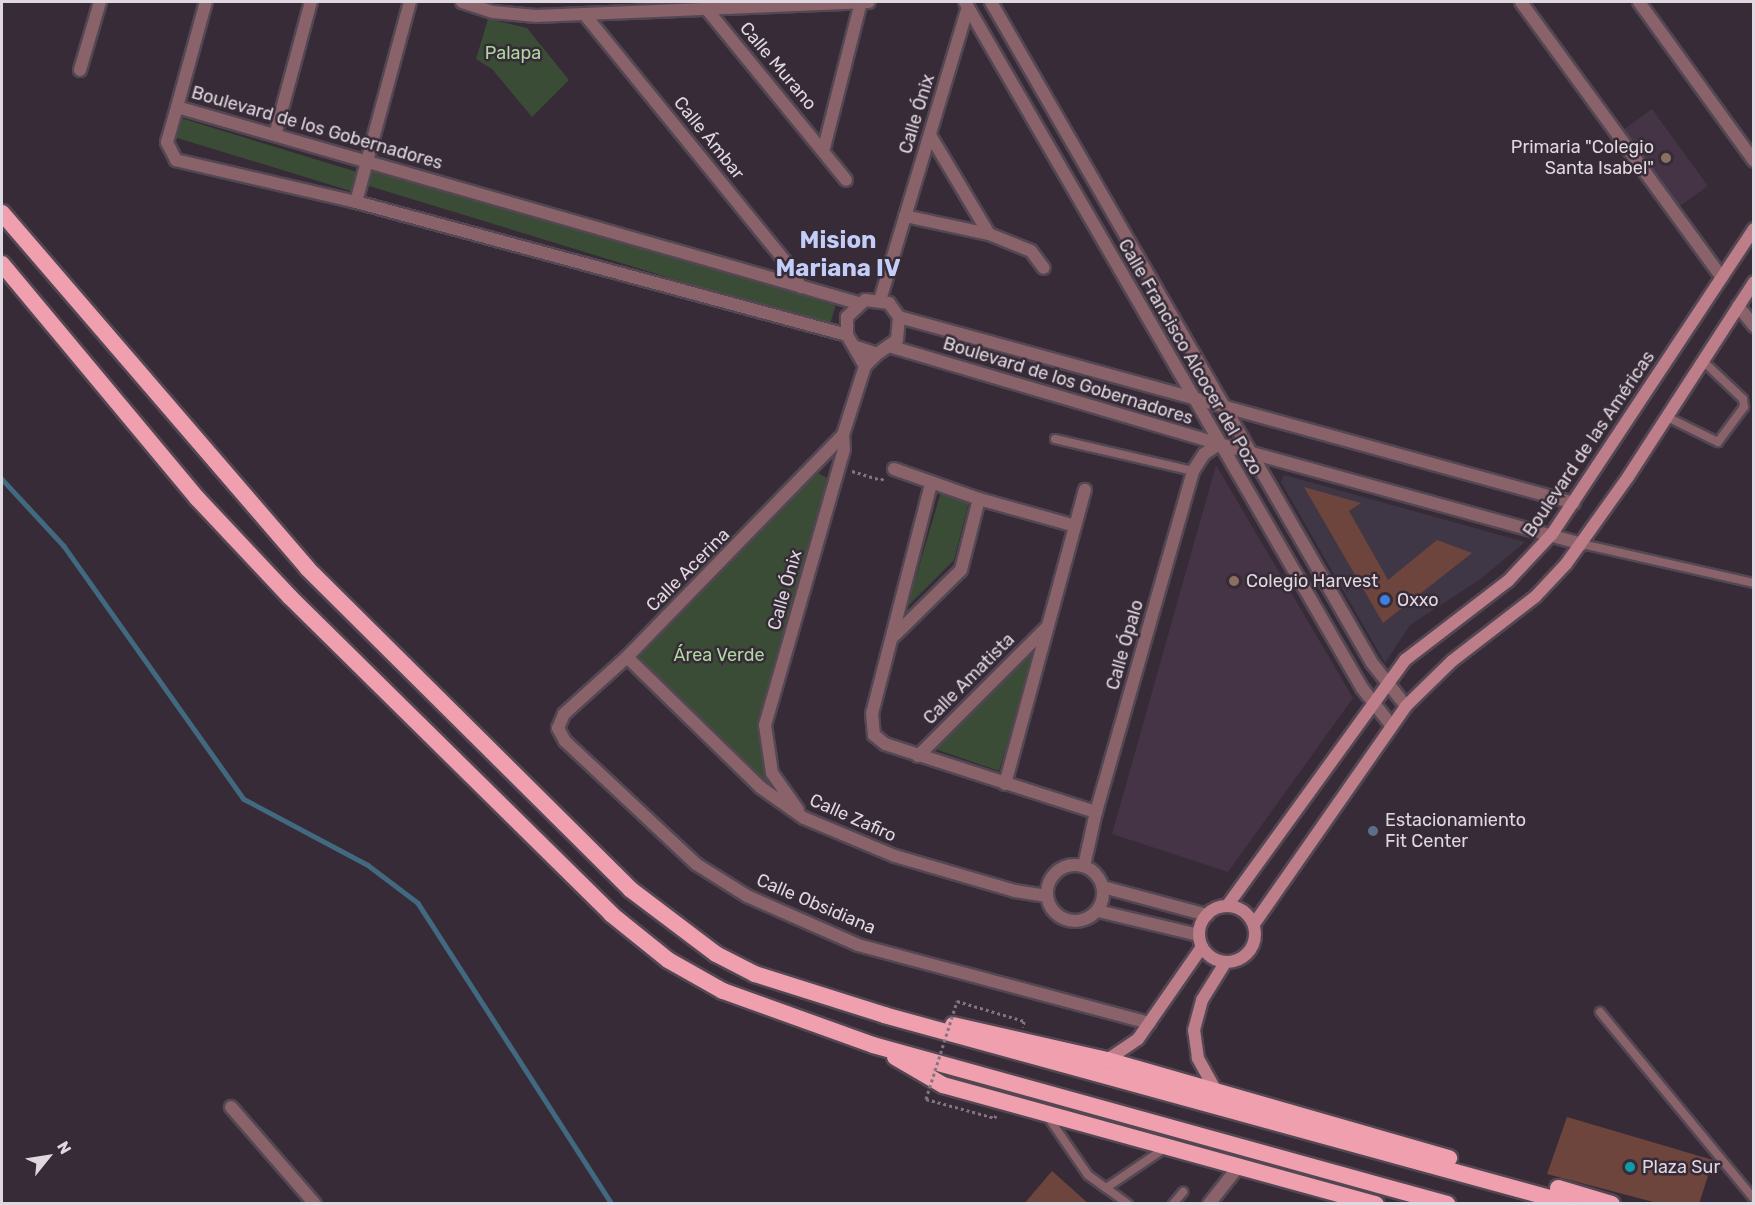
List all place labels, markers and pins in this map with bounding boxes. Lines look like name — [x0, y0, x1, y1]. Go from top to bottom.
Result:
place label: Primaria "Colegio Santa Isabel" — [1511, 137, 1654, 180]
marker: Primaria "Colegio Santa Isabel" — [1659, 151, 1673, 165]
place label: Colegio Harvest — [1246, 570, 1378, 592]
marker: Colegio Harvest — [1227, 574, 1241, 588]
place label: Oxxo — [1397, 589, 1439, 611]
marker: Oxxo — [1378, 593, 1392, 607]
place label: Estacionamiento Fit Center — [1385, 810, 1526, 852]
marker: Estacionamiento Fit Center — [1366, 824, 1380, 838]
place label: Plaza Sur — [1642, 1156, 1720, 1178]
marker: Plaza Sur — [1623, 1160, 1637, 1174]

